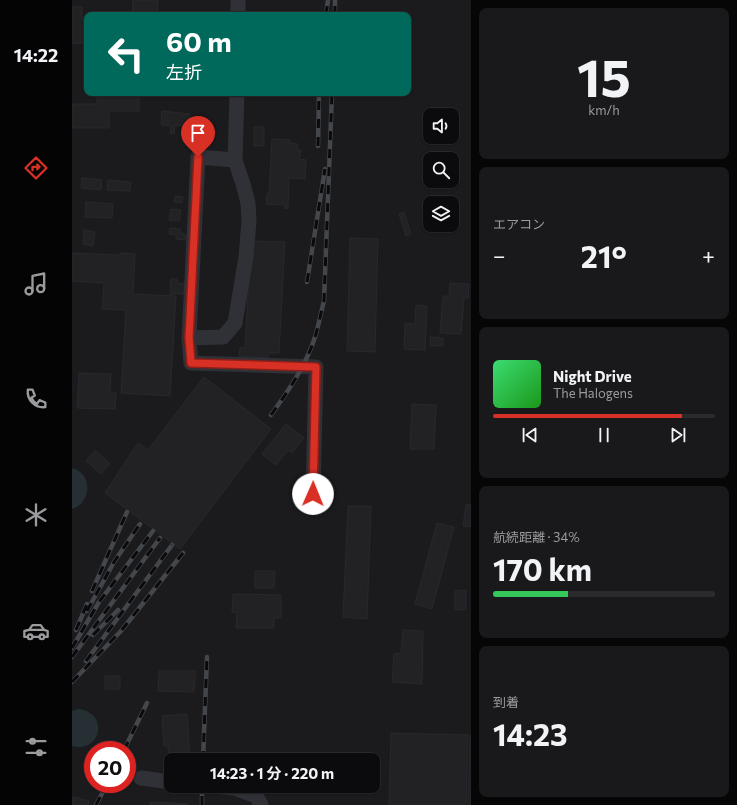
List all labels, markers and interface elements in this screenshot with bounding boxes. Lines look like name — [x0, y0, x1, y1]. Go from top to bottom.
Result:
text: 60 m — [166, 24, 232, 58]
icon: left — [100, 28, 152, 80]
text: 14:22 — [14, 44, 58, 66]
text: 15 — [577, 44, 631, 108]
text: 左折 — [166, 61, 202, 83]
text: km/h — [588, 102, 620, 118]
map controls — [423, 108, 459, 232]
button: sound — [423, 108, 459, 144]
pin — [181, 116, 215, 157]
icon: arrive — [187, 122, 209, 144]
button: search — [423, 152, 459, 188]
icon: directions — [22, 154, 50, 182]
button: layers — [423, 196, 459, 232]
text: エアコン — [493, 216, 545, 232]
text: 21° — [581, 237, 627, 274]
text: − — [493, 242, 506, 269]
text: + — [702, 242, 715, 269]
icon: music — [22, 270, 50, 298]
text: Night Drive — [553, 367, 632, 385]
icon: phone — [22, 385, 50, 413]
text: The Halogens — [553, 385, 633, 401]
icon: previous — [519, 424, 541, 446]
icon: pause — [593, 424, 615, 446]
icon: next — [667, 424, 689, 446]
position arrow — [292, 473, 334, 515]
icon: climate — [22, 501, 50, 529]
text: 航続距離 · 34% — [493, 529, 580, 545]
text: 170 km — [493, 550, 592, 587]
icon: car — [22, 617, 50, 645]
text: 到着 — [493, 694, 519, 710]
text: 14:23 — [493, 715, 567, 752]
icon: filters — [22, 733, 50, 761]
speed limit sign: 20 — [84, 741, 136, 793]
text: 14:23 · 1 分 · 220 m — [210, 764, 334, 782]

